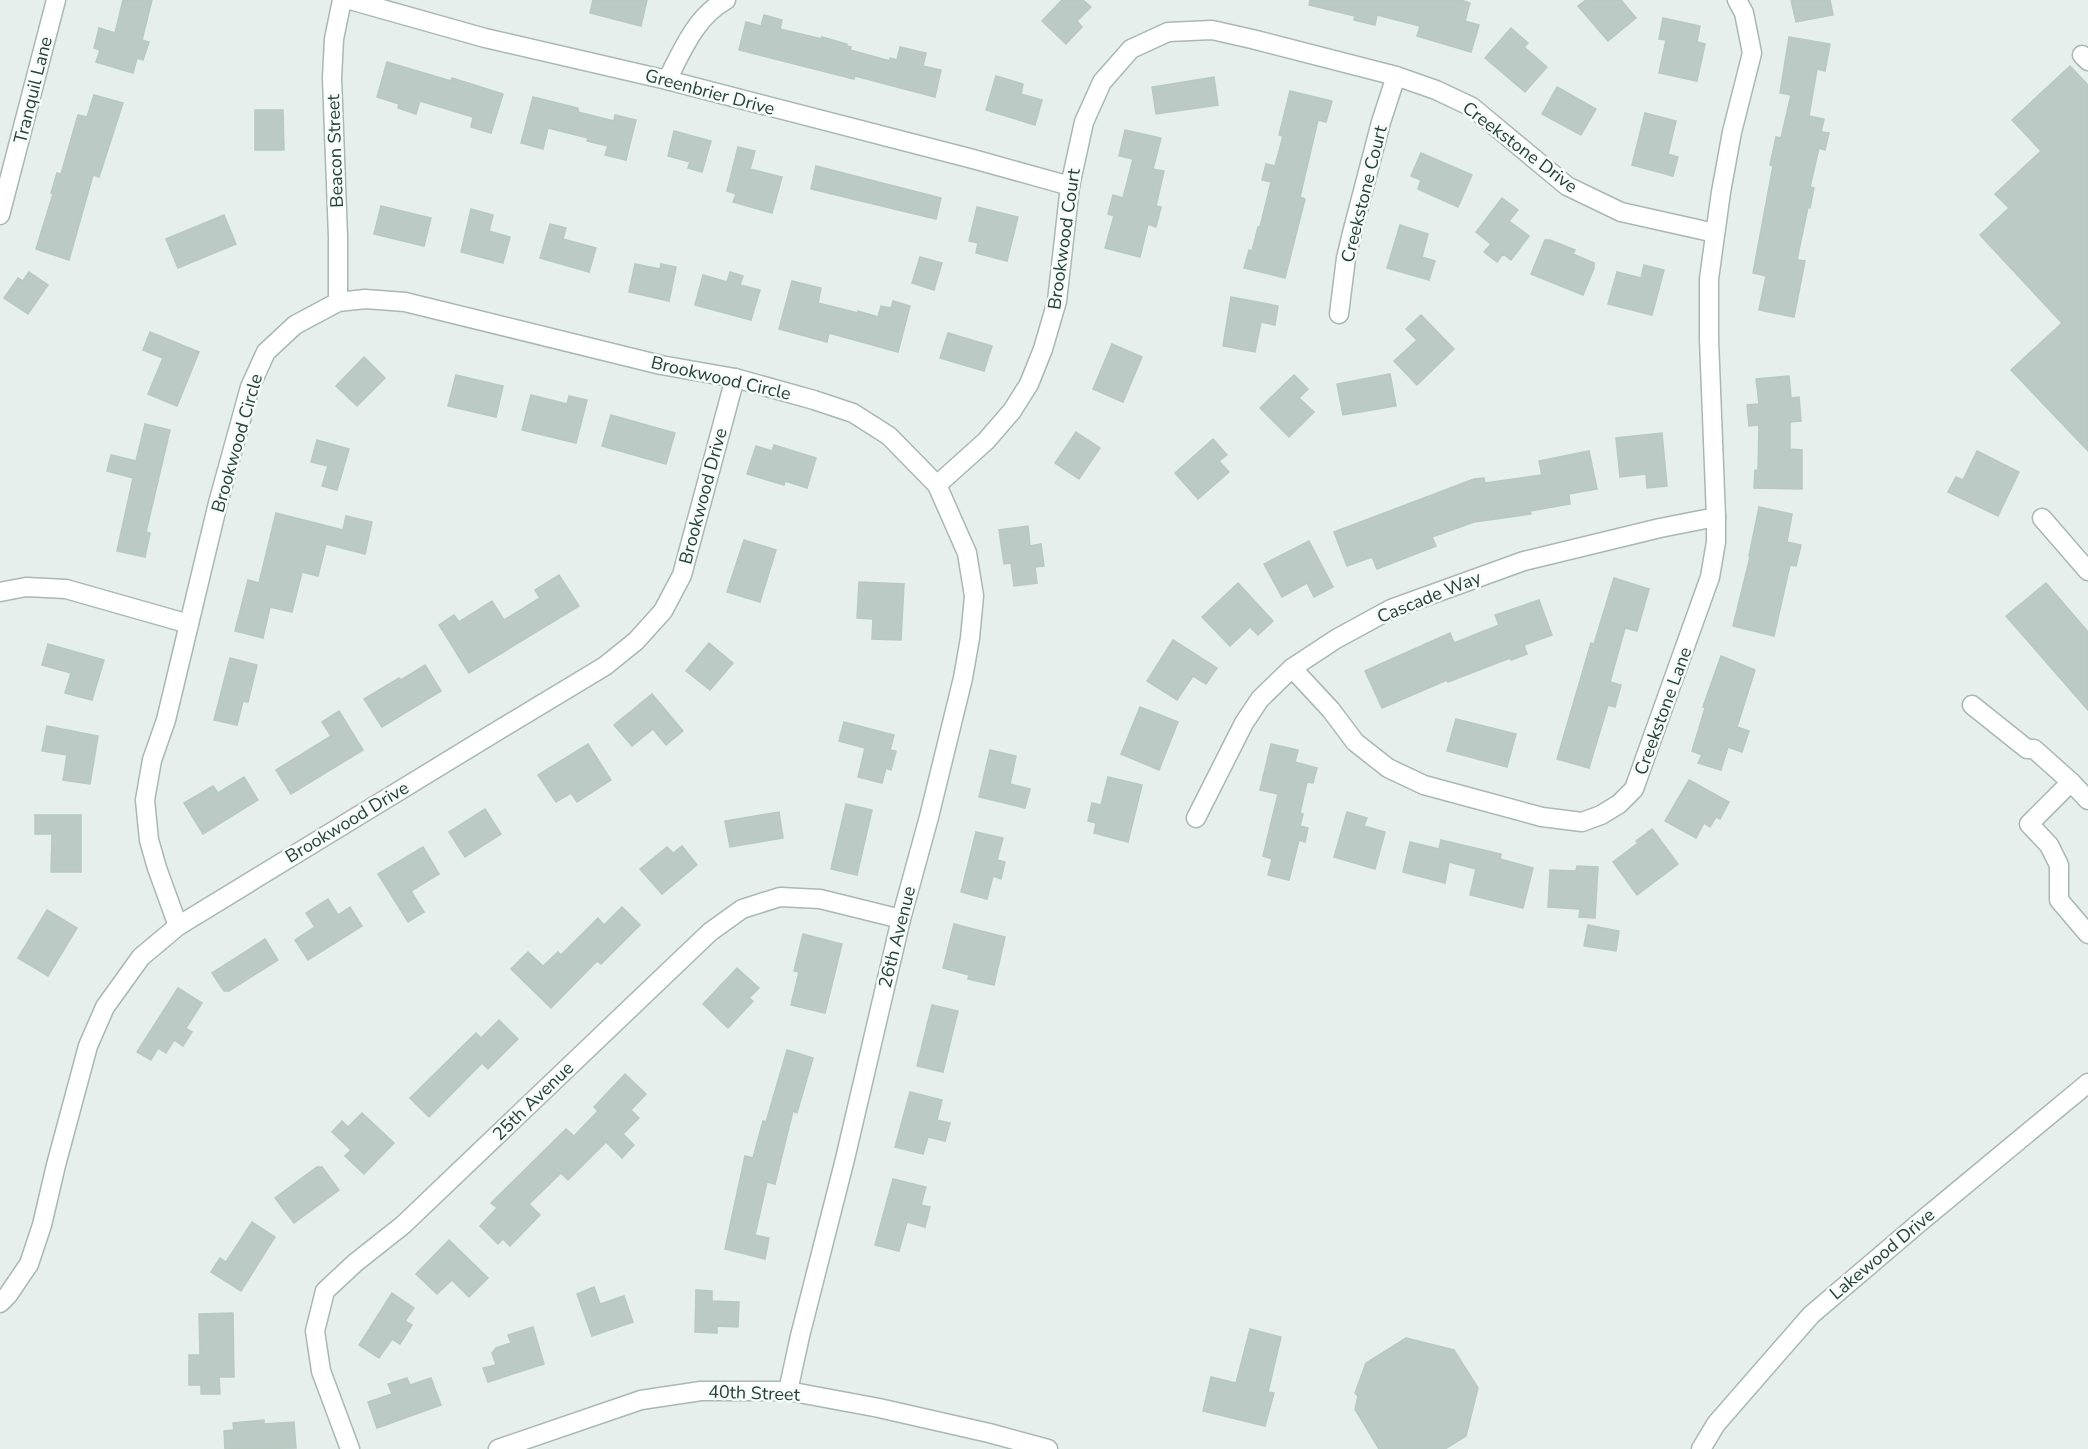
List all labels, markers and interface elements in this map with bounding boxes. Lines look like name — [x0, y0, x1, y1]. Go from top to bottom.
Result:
street label: Tranquil Lane — [8, 34, 58, 146]
street label: Greenbrier Drive — [643, 63, 777, 121]
street label: Beacon Street — [321, 93, 349, 208]
street label: Creekstone Drive — [1458, 96, 1582, 198]
street label: Creekstone Court — [1335, 122, 1393, 265]
street label: Brookwood Court — [1042, 166, 1086, 311]
street label: Brookwood Circle — [649, 350, 793, 406]
street label: Brookwood Circle — [206, 371, 268, 515]
street label: Brookwood Drive — [673, 425, 733, 567]
street label: Cascade Way — [1374, 565, 1485, 629]
street label: Creekstone Lane — [1629, 644, 1697, 778]
street label: Brookwood Drive — [281, 776, 413, 868]
street label: 26th Avenue — [873, 884, 921, 990]
street label: 25th Avenue — [487, 1056, 579, 1146]
street label: Lakewood Drive — [1824, 1203, 1940, 1305]
street label: 40th Street — [708, 1379, 801, 1407]

